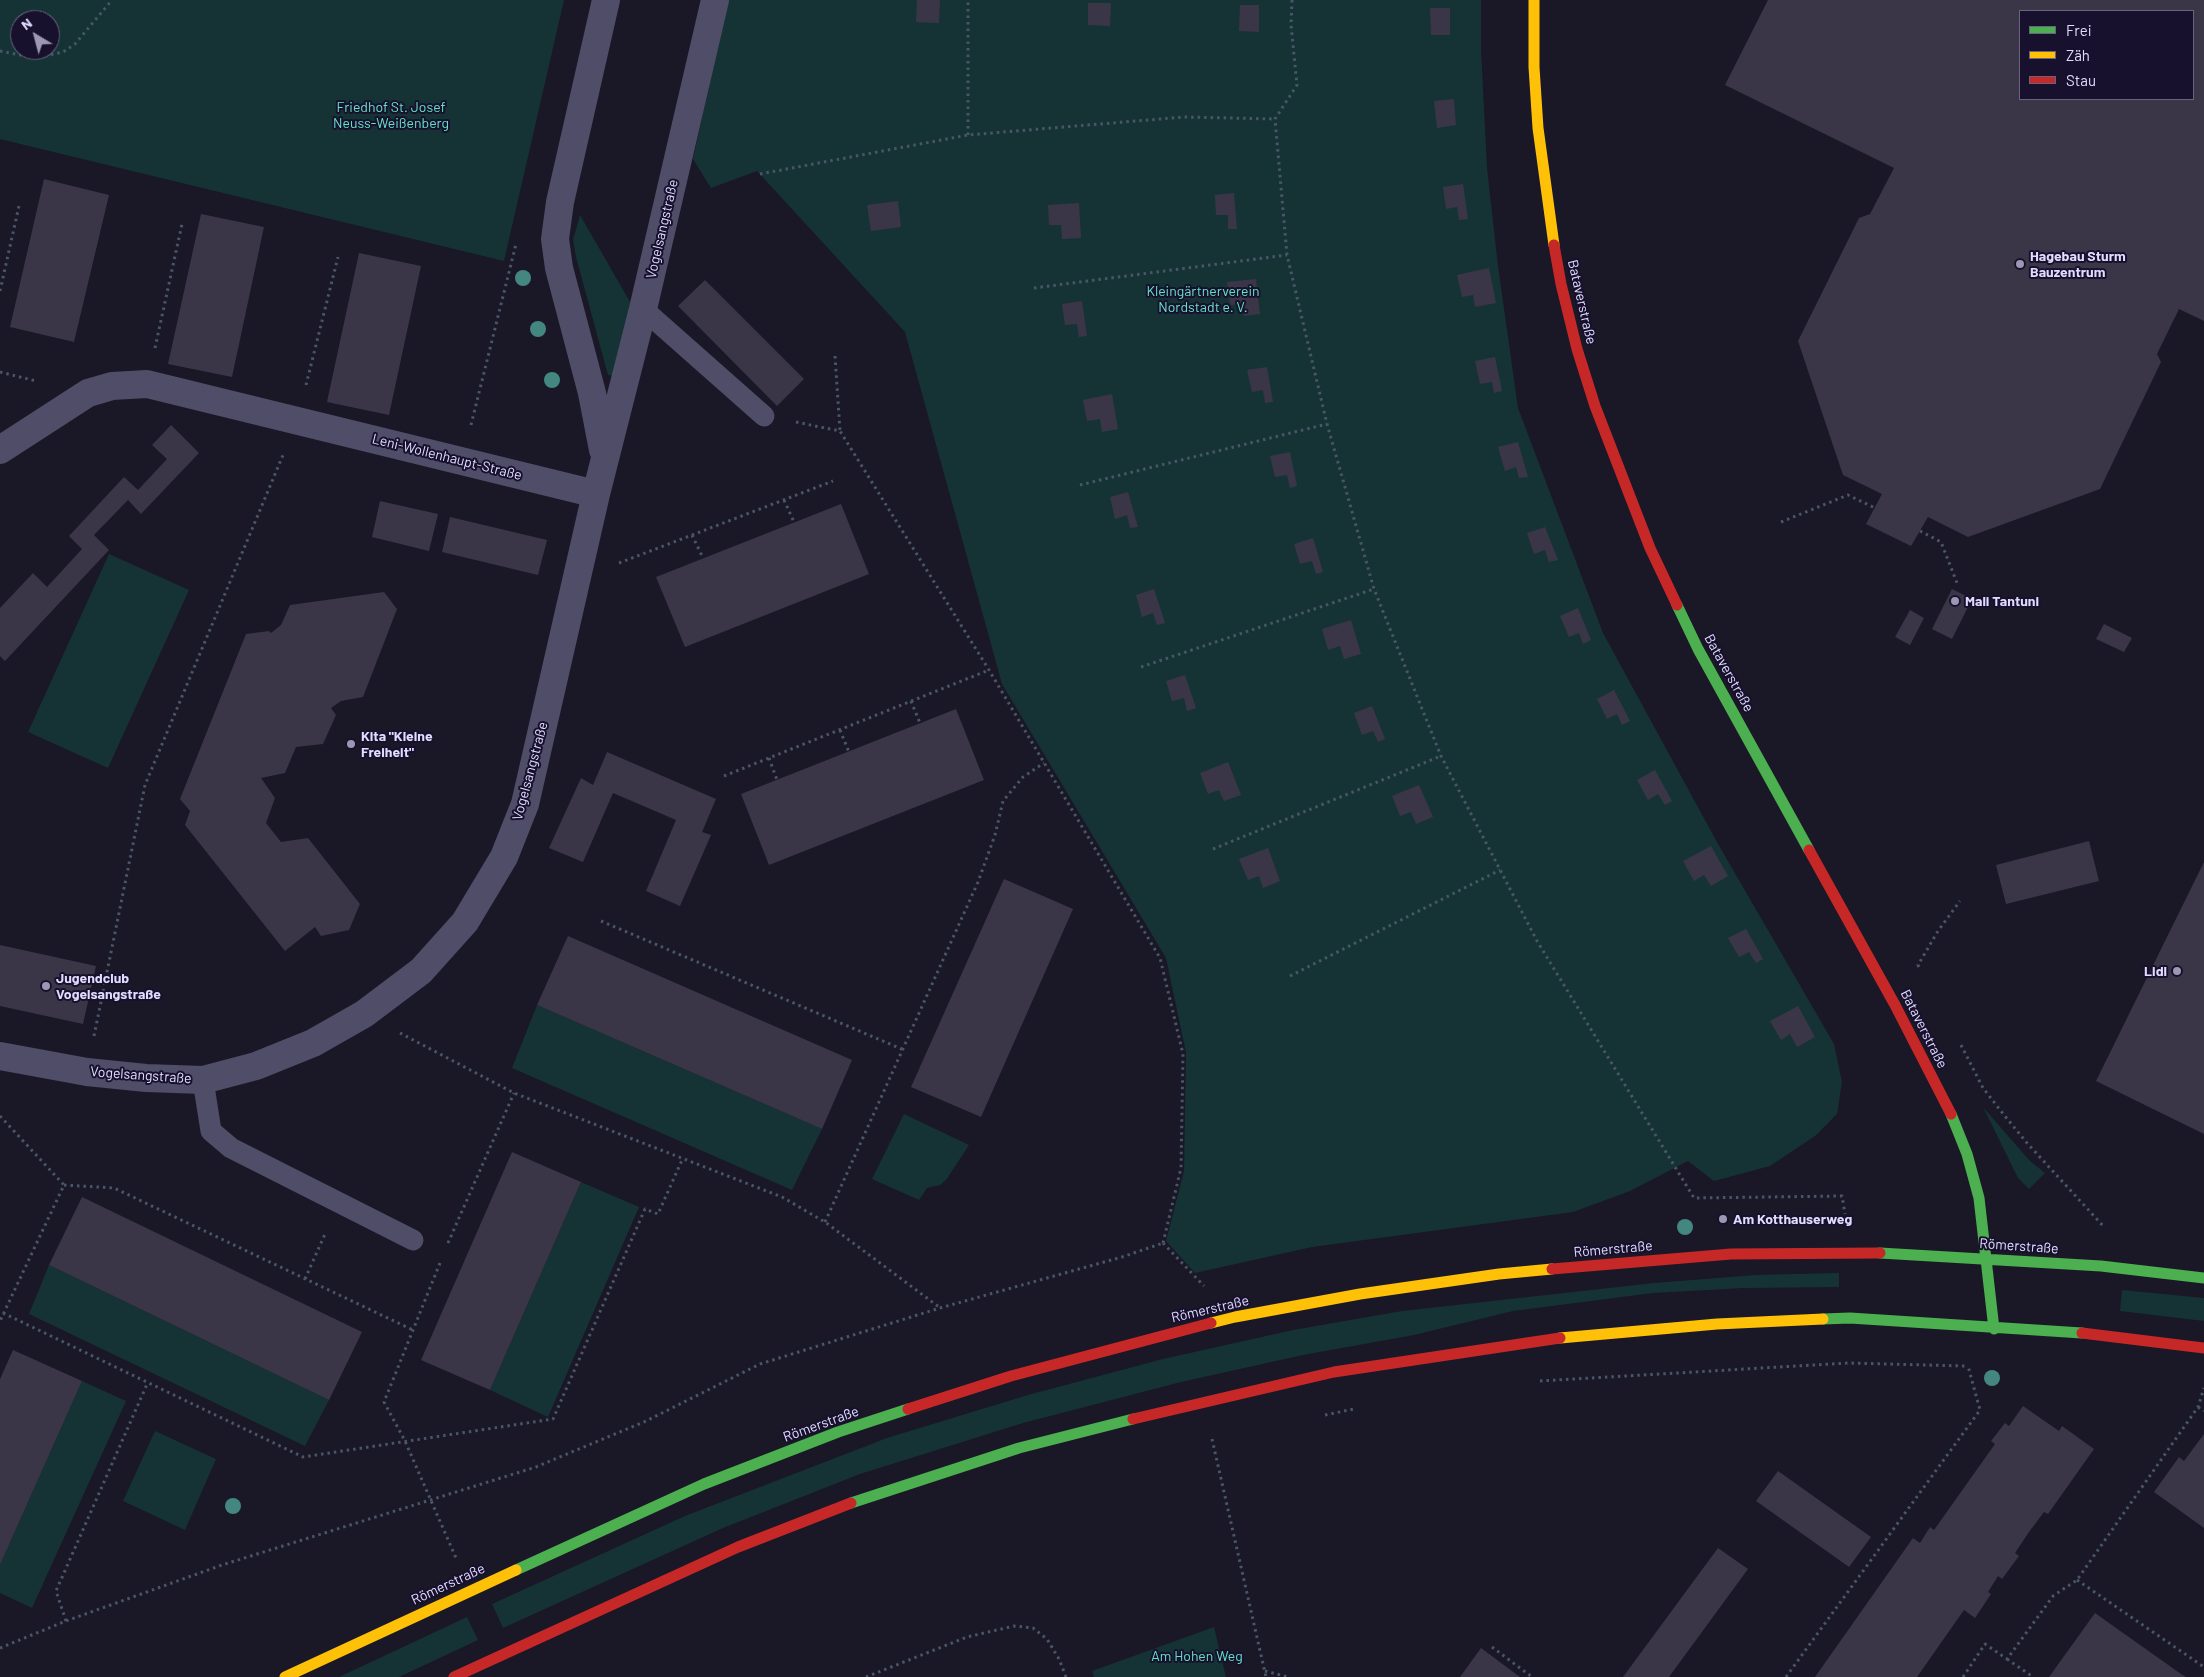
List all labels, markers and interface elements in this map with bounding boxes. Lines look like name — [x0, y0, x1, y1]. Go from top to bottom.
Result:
north arrow — [10, 10, 60, 60]
legend — [2019, 10, 2194, 100]
text: N — [17, 14, 35, 33]
text: Frei — [2066, 21, 2092, 39]
text: Zäh — [2066, 46, 2090, 64]
text: Stau — [2066, 71, 2096, 89]
park label: Friedhof St. Josef Neuss-Weißenberg — [333, 99, 449, 132]
street label: Vogelsangstraße — [642, 178, 682, 280]
place label: Hagebau Sturm Bauzentrum — [2030, 248, 2126, 280]
street label: Bataverstraße — [1564, 258, 1600, 346]
marker: Hagebau Sturm Bauzentrum — [2014, 258, 2026, 270]
park label: Kleingärtnerverein Nordstadt e. V. — [1146, 283, 1260, 316]
street label: Leni-Wollenhaupt-Straße — [370, 430, 524, 484]
place label: Mali Tantuni — [1965, 593, 2039, 609]
marker: Mali Tantuni — [1949, 595, 1961, 607]
street label: Bataverstraße — [1701, 631, 1757, 715]
street label: Vogelsangstraße — [509, 720, 551, 822]
place label: Kita "Kleine Freiheit" — [361, 728, 433, 760]
marker: Kita "Kleine Freiheit" — [345, 738, 357, 750]
place label: Lidl — [2144, 963, 2167, 979]
marker: Lidl — [2171, 965, 2183, 977]
place label: Jugendclub Vogelsangstraße — [56, 970, 161, 1002]
marker: Jugendclub Vogelsangstraße — [40, 980, 52, 992]
street label: Bataverstraße — [1897, 987, 1951, 1071]
street label: Vogelsangstraße — [90, 1063, 192, 1087]
place label: Am Kotthauserweg — [1733, 1211, 1852, 1227]
marker: Am Kotthauserweg — [1717, 1213, 1729, 1225]
street label: Römerstraße — [1979, 1235, 2059, 1257]
street label: Römerstraße — [1573, 1237, 1653, 1261]
street label: Römerstraße — [1169, 1292, 1251, 1326]
street label: Römerstraße — [781, 1403, 861, 1445]
street label: Römerstraße — [409, 1560, 487, 1608]
park label: Am Hohen Weg — [1151, 1648, 1243, 1664]

